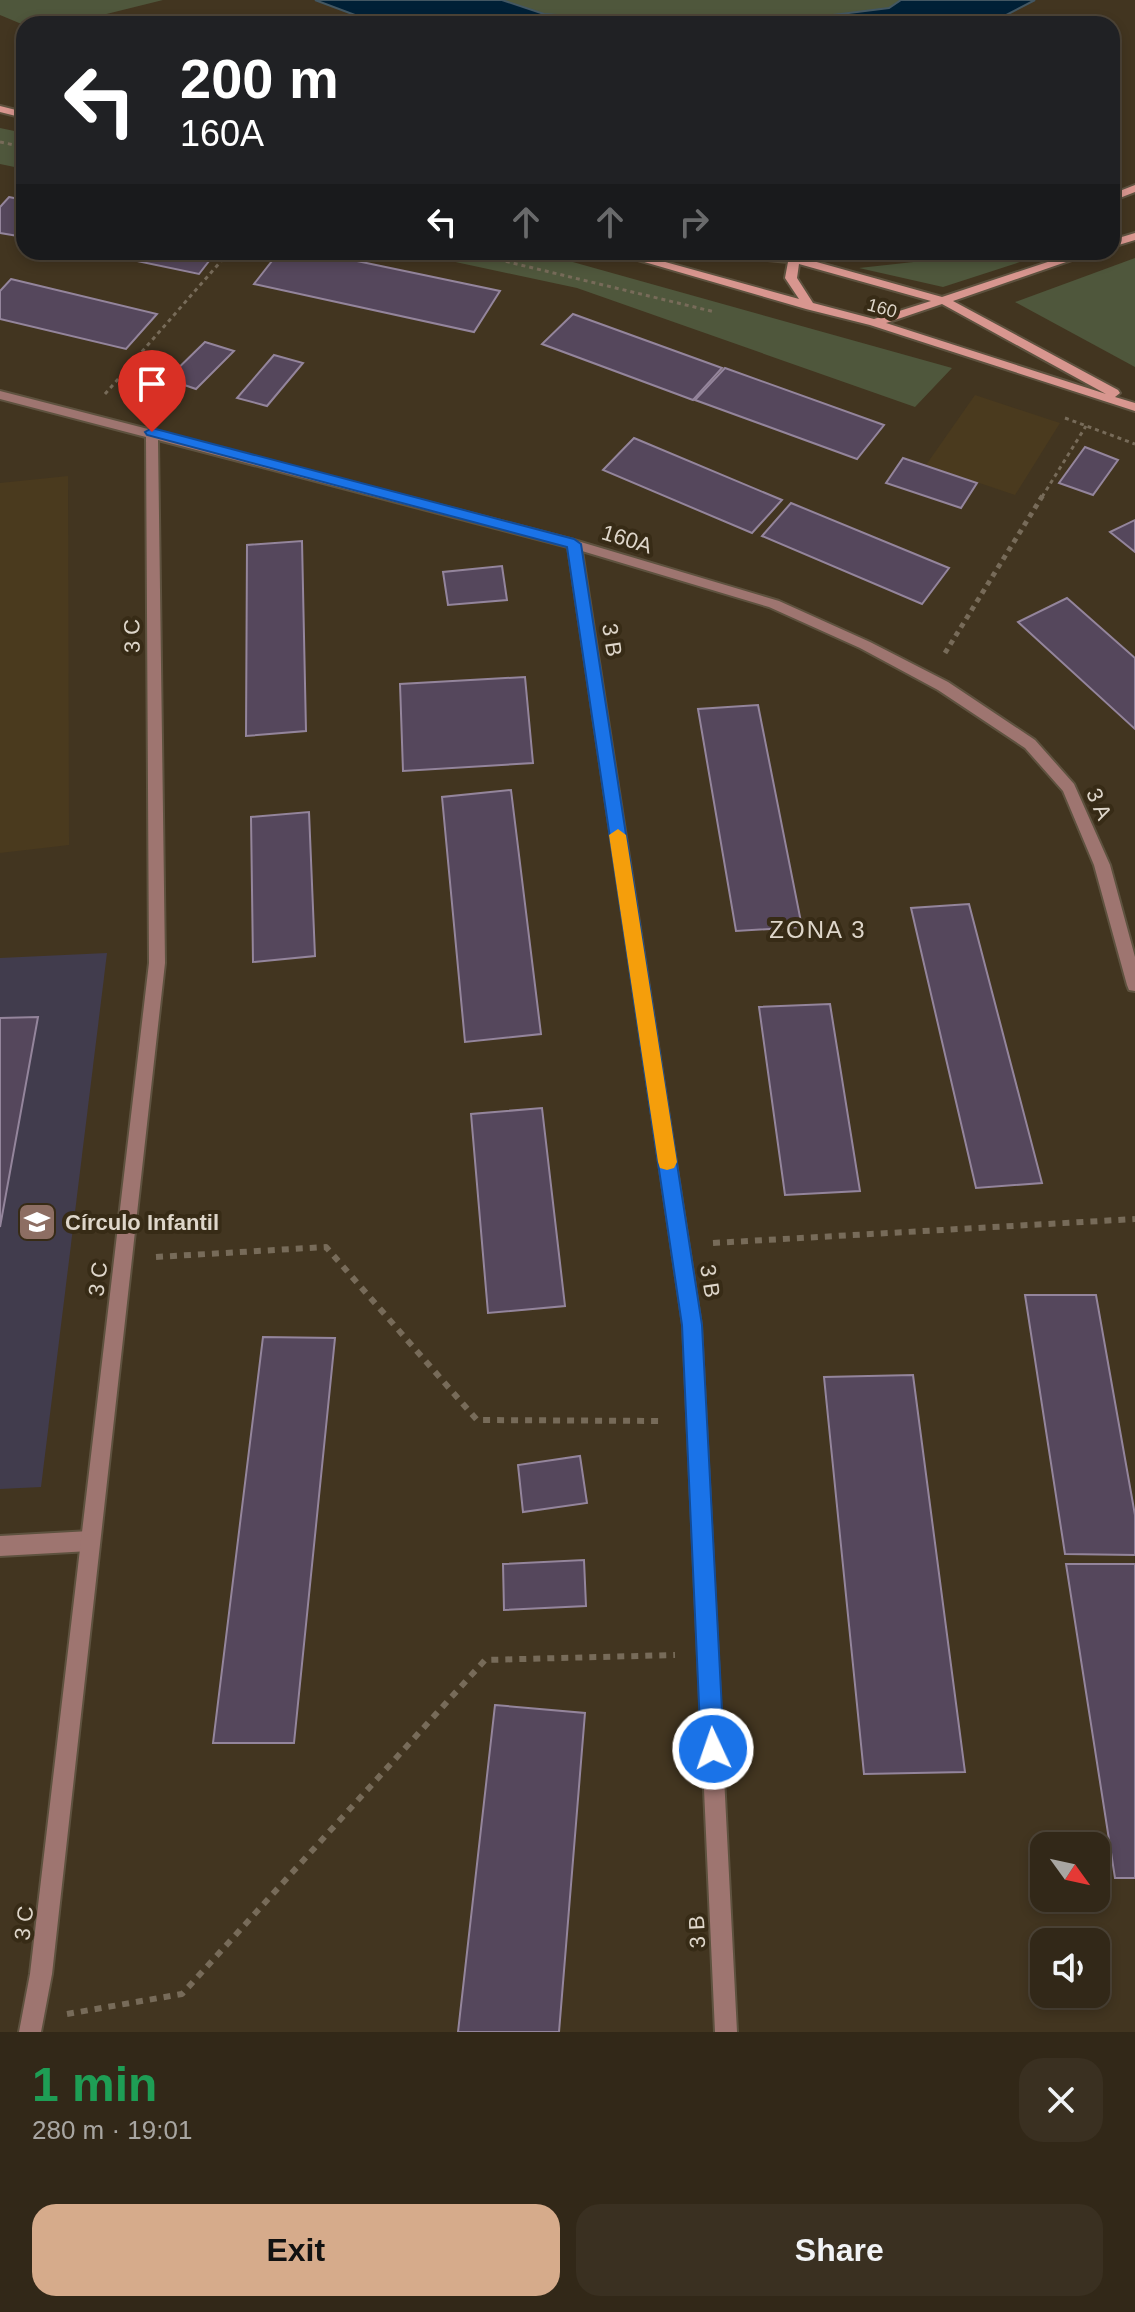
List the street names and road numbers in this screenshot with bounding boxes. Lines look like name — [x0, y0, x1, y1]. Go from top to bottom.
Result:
street label: 160 — [865, 294, 899, 322]
street label: 160A — [599, 520, 656, 559]
street label: 3 C — [119, 619, 145, 653]
street label: 3 B — [597, 622, 627, 658]
street label: 3 A — [1081, 784, 1117, 824]
street label: 3 C — [84, 1260, 113, 1298]
street label: 3 B — [695, 1263, 725, 1299]
street label: 3 C — [10, 1904, 39, 1942]
street label: 3 B — [684, 1915, 710, 1949]

